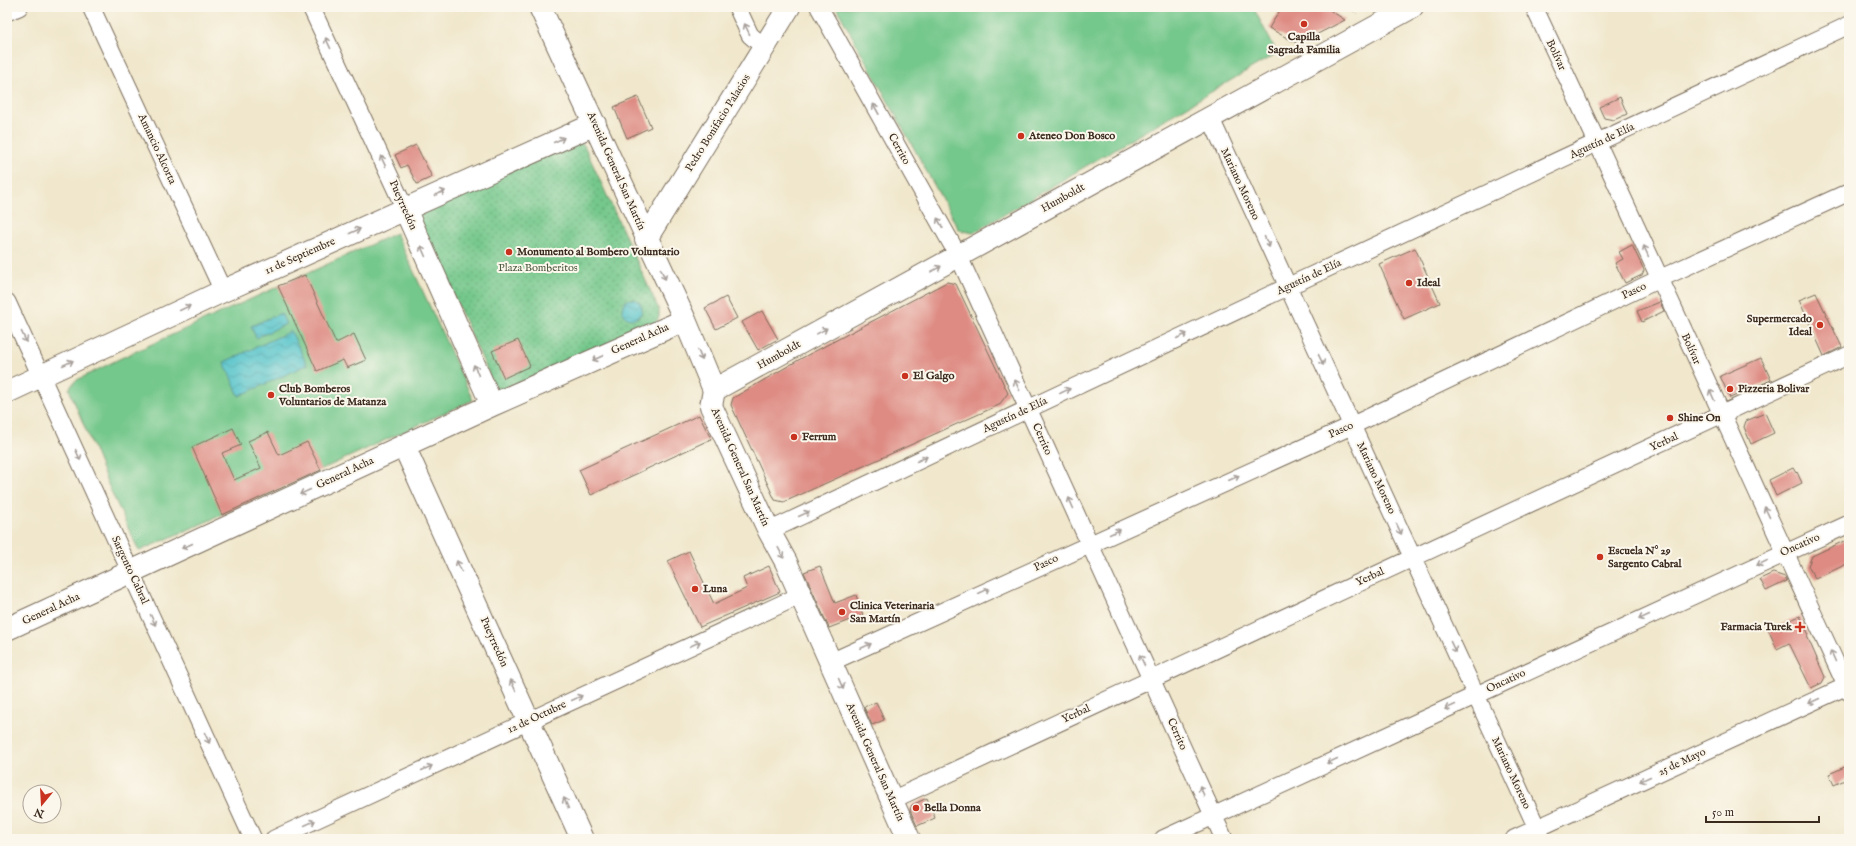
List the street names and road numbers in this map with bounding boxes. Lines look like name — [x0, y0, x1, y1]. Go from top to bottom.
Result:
street label: Bolívar — [1543, 37, 1569, 73]
street label: Pedro Bonifacio Palacios — [682, 72, 754, 174]
street label: Avenida General San Martín — [583, 109, 649, 232]
street label: Amancio Alcorta — [134, 111, 180, 187]
street label: Agustín de Elía — [1567, 120, 1637, 162]
street label: Cerrito — [885, 131, 913, 167]
street label: Mariano Moreno — [1217, 146, 1263, 222]
street label: Pueyrredón — [386, 178, 420, 232]
street label: Humboldt — [1039, 180, 1088, 216]
street label: 11 de Septiembre — [263, 234, 337, 278]
street label: Agustín de Elía — [1274, 256, 1344, 298]
street label: Pasco — [1619, 279, 1649, 303]
street label: General Acha — [609, 320, 671, 358]
street label: Bolívar — [1678, 331, 1704, 367]
street label: Humboldt — [755, 337, 804, 373]
street label: Agustín de Elía — [980, 394, 1050, 436]
street label: Avenida General San Martín — [707, 405, 773, 528]
street label: Pasco — [1326, 418, 1356, 442]
street label: Cerrito — [1029, 421, 1055, 457]
street label: Yerbal — [1648, 429, 1680, 455]
street label: Mariano Moreno — [1353, 440, 1399, 516]
street label: General Acha — [314, 454, 376, 492]
street label: Oncativo — [1778, 530, 1822, 560]
street label: Sargento Cabral — [108, 534, 152, 606]
street label: Pasco — [1031, 551, 1061, 575]
street label: Yerbal — [1354, 564, 1386, 590]
street label: General Acha — [20, 590, 82, 628]
street label: Pueyrredón — [477, 615, 511, 669]
street label: Oncativo — [1484, 666, 1528, 696]
street label: 12 de Octubre — [505, 697, 569, 737]
street label: Avenida General San Martín — [842, 700, 908, 823]
street label: Yerbal — [1060, 701, 1092, 727]
street label: Cerrito — [1164, 716, 1190, 752]
street label: Mariano Moreno — [1488, 735, 1534, 811]
street label: 25 de Mayo — [1656, 745, 1708, 779]

